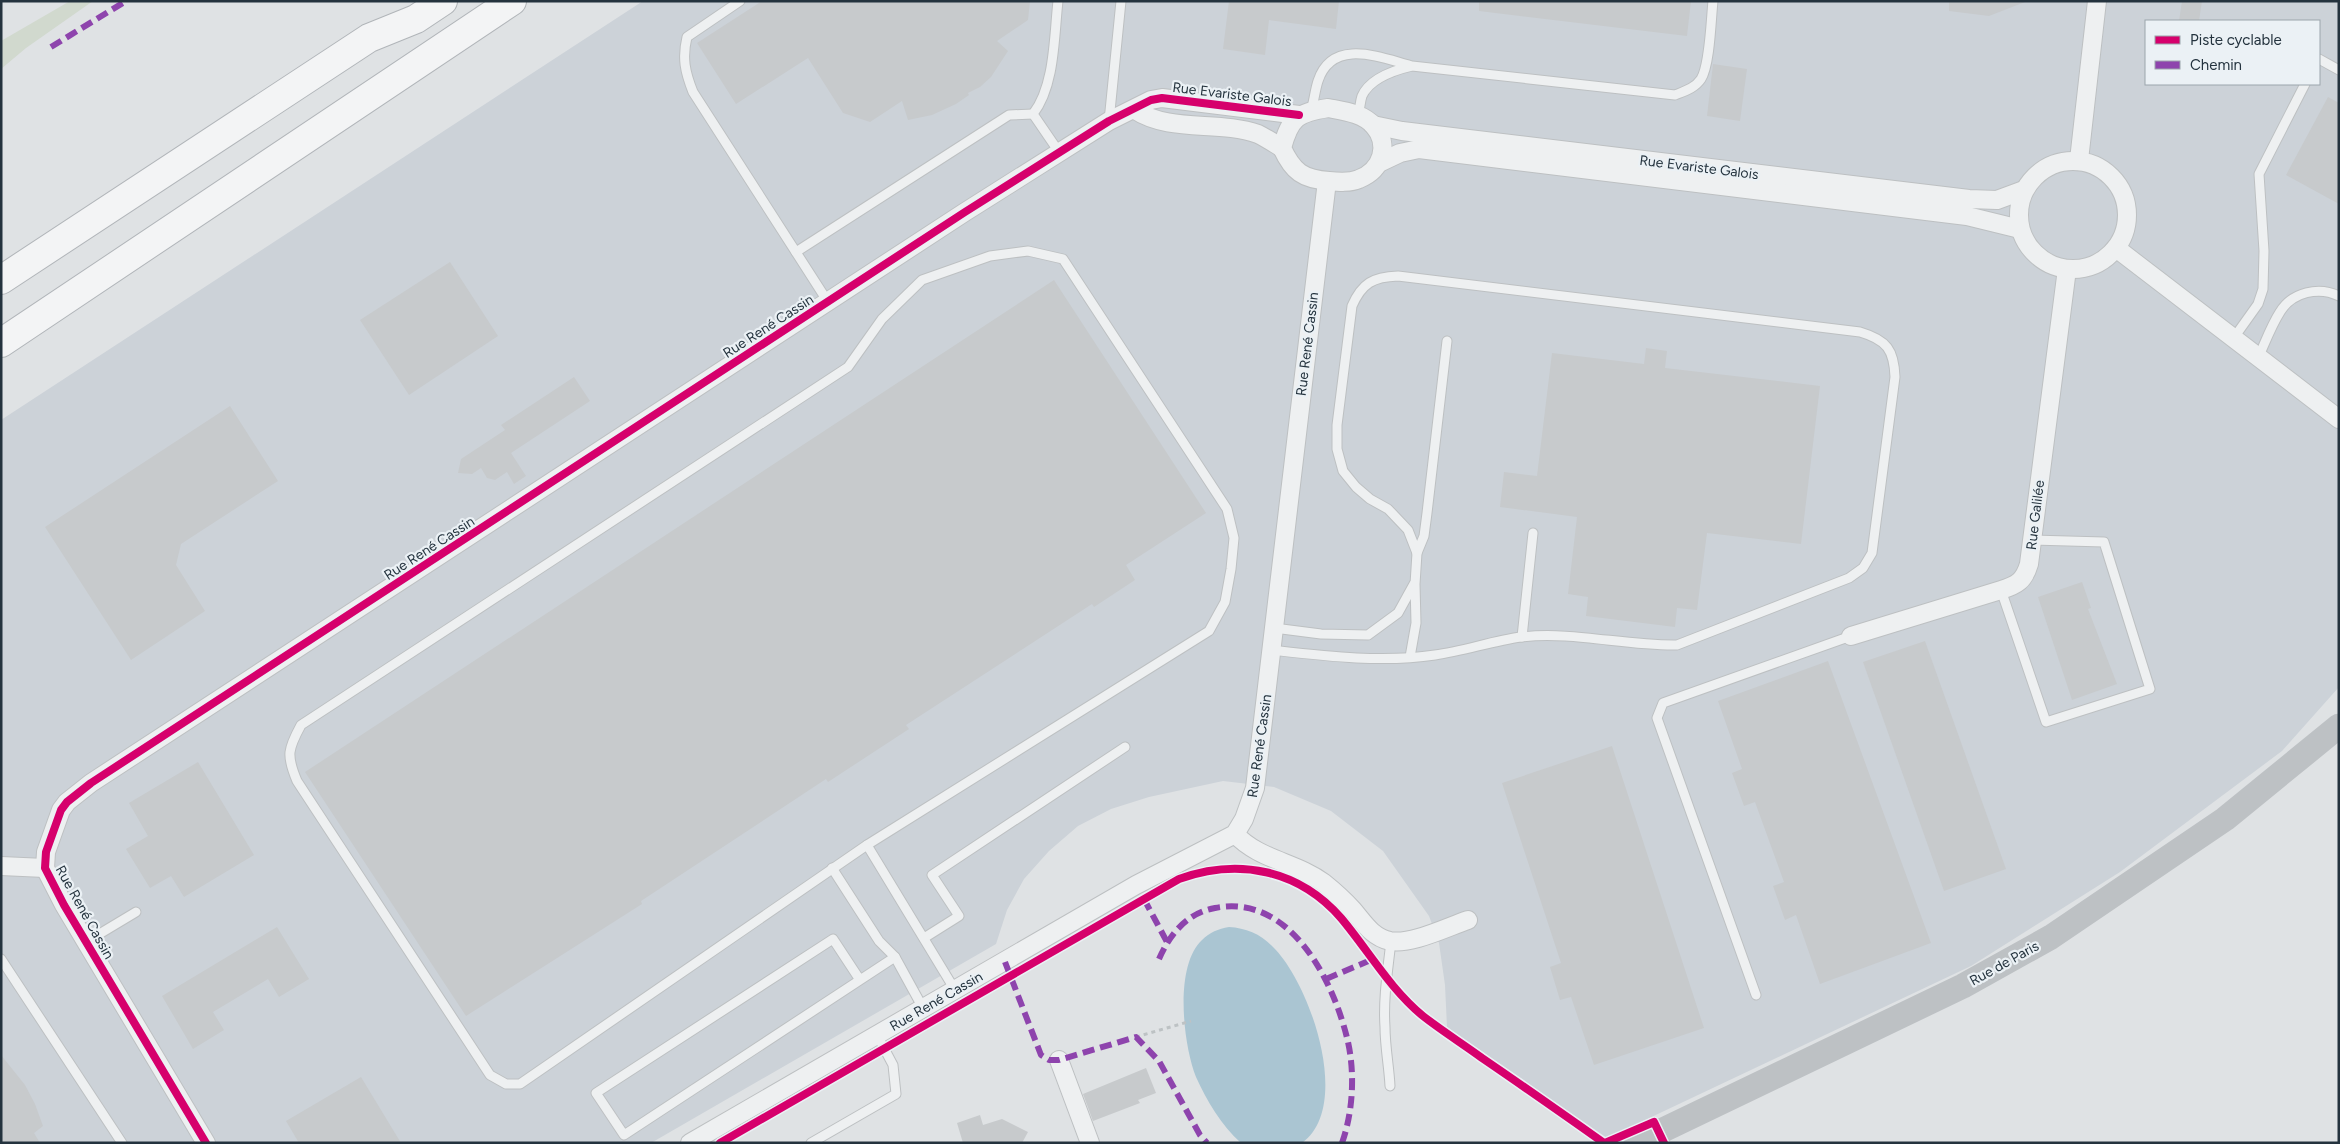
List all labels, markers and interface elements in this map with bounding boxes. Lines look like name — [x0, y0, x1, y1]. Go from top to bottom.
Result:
legend — [2145, 20, 2320, 85]
text: Piste cyclable — [2190, 31, 2282, 49]
text: Chemin — [2190, 56, 2242, 74]
street label: Rue Evariste Galois — [1171, 79, 1292, 110]
street label: Rue Evariste Galois — [1638, 152, 1759, 183]
street label: Rue René Cassin — [720, 291, 817, 362]
street label: Rue René Cassin — [1293, 291, 1322, 397]
street label: Rue Galilée — [2023, 479, 2048, 551]
street label: Rue René Cassin — [381, 513, 478, 584]
street label: Rue René Cassin — [1244, 693, 1275, 799]
street label: Rue René Cassin — [52, 862, 117, 962]
street label: Rue de Paris — [1967, 937, 2042, 989]
street label: Rue René Cassin — [887, 968, 986, 1035]

